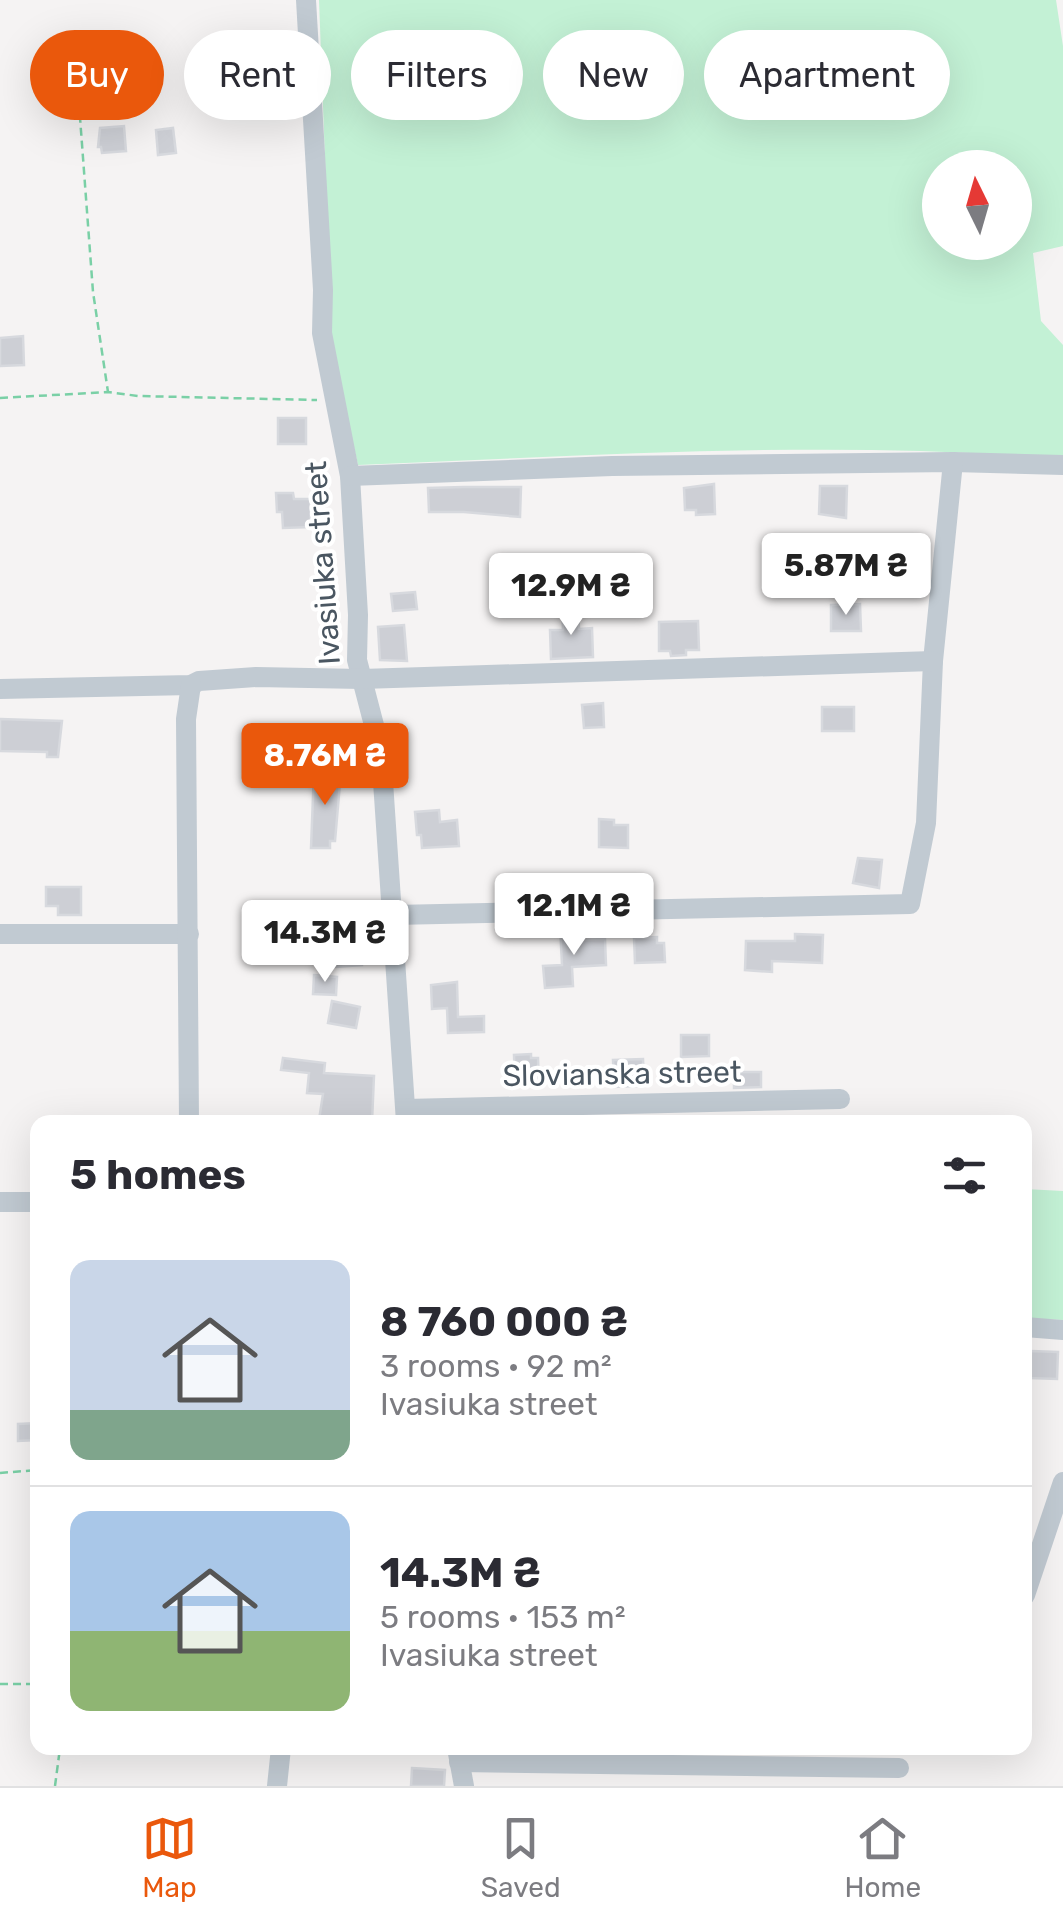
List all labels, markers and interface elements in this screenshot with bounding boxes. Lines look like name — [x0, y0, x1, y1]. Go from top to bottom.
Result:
chip: Buy — [30, 30, 164, 120]
chip: Rent — [184, 30, 331, 120]
chip: Filters — [351, 30, 523, 120]
chip: New — [543, 30, 684, 120]
chip: Apartment — [704, 30, 950, 120]
north arrow — [922, 150, 1032, 260]
map controls — [922, 150, 1032, 260]
street label: Ivasiuka street — [298, 460, 348, 666]
pin: 5.87M ₴ — [754, 533, 938, 618]
text: 5.87M ₴ — [784, 546, 908, 584]
pin: 12.9M ₴ — [479, 553, 663, 638]
text: 12.9M ₴ — [511, 566, 631, 604]
pin: 8.76M ₴ — [233, 723, 417, 808]
text: 8.76M ₴ — [264, 736, 386, 774]
pin: 12.1M ₴ — [482, 873, 666, 958]
text: 12.1M ₴ — [517, 886, 631, 924]
pin: 14.3M ₴ — [233, 900, 417, 985]
text: 14.3M ₴ — [264, 913, 386, 951]
street label: Slovianska street — [502, 1054, 742, 1094]
icon: filters — [937, 1148, 992, 1203]
text: 5 homes — [70, 1150, 246, 1200]
text: 8 760 000 ₴ — [380, 1297, 628, 1347]
icon: home — [150, 1300, 270, 1420]
text: 3 rooms · 92 m² — [380, 1347, 612, 1385]
text: Ivasiuka street — [380, 1385, 597, 1423]
text: 14.3M ₴ — [380, 1548, 541, 1598]
icon: home — [150, 1551, 270, 1671]
text: 5 rooms · 153 m² — [380, 1598, 626, 1636]
text: Ivasiuka street — [380, 1636, 597, 1674]
tab: Map — [142, 1811, 197, 1904]
tab: Saved — [481, 1811, 561, 1904]
tab: Home — [844, 1811, 921, 1904]

